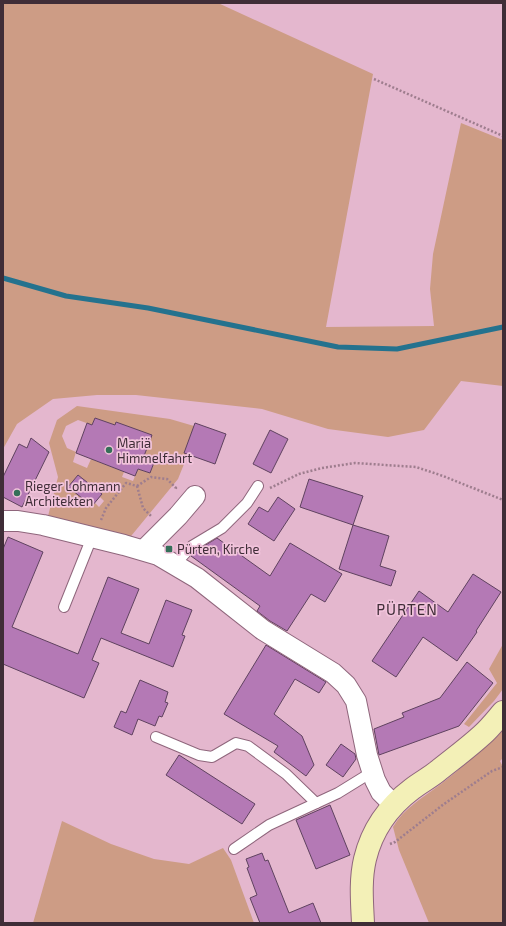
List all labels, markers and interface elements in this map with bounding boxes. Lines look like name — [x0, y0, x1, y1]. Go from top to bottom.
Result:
place label: Mariä Himmelfahrt — [117, 435, 192, 466]
marker: Mariä Himmelfahrt — [104, 445, 114, 455]
place label: Rieger Lohmann Architekten — [25, 478, 121, 509]
marker: Rieger Lohmann Architekten — [12, 488, 22, 498]
place label: Pürten, Kirche — [177, 541, 260, 557]
marker: Pürten, Kirche — [164, 544, 174, 554]
district label: PÜRTEN — [376, 600, 438, 618]

